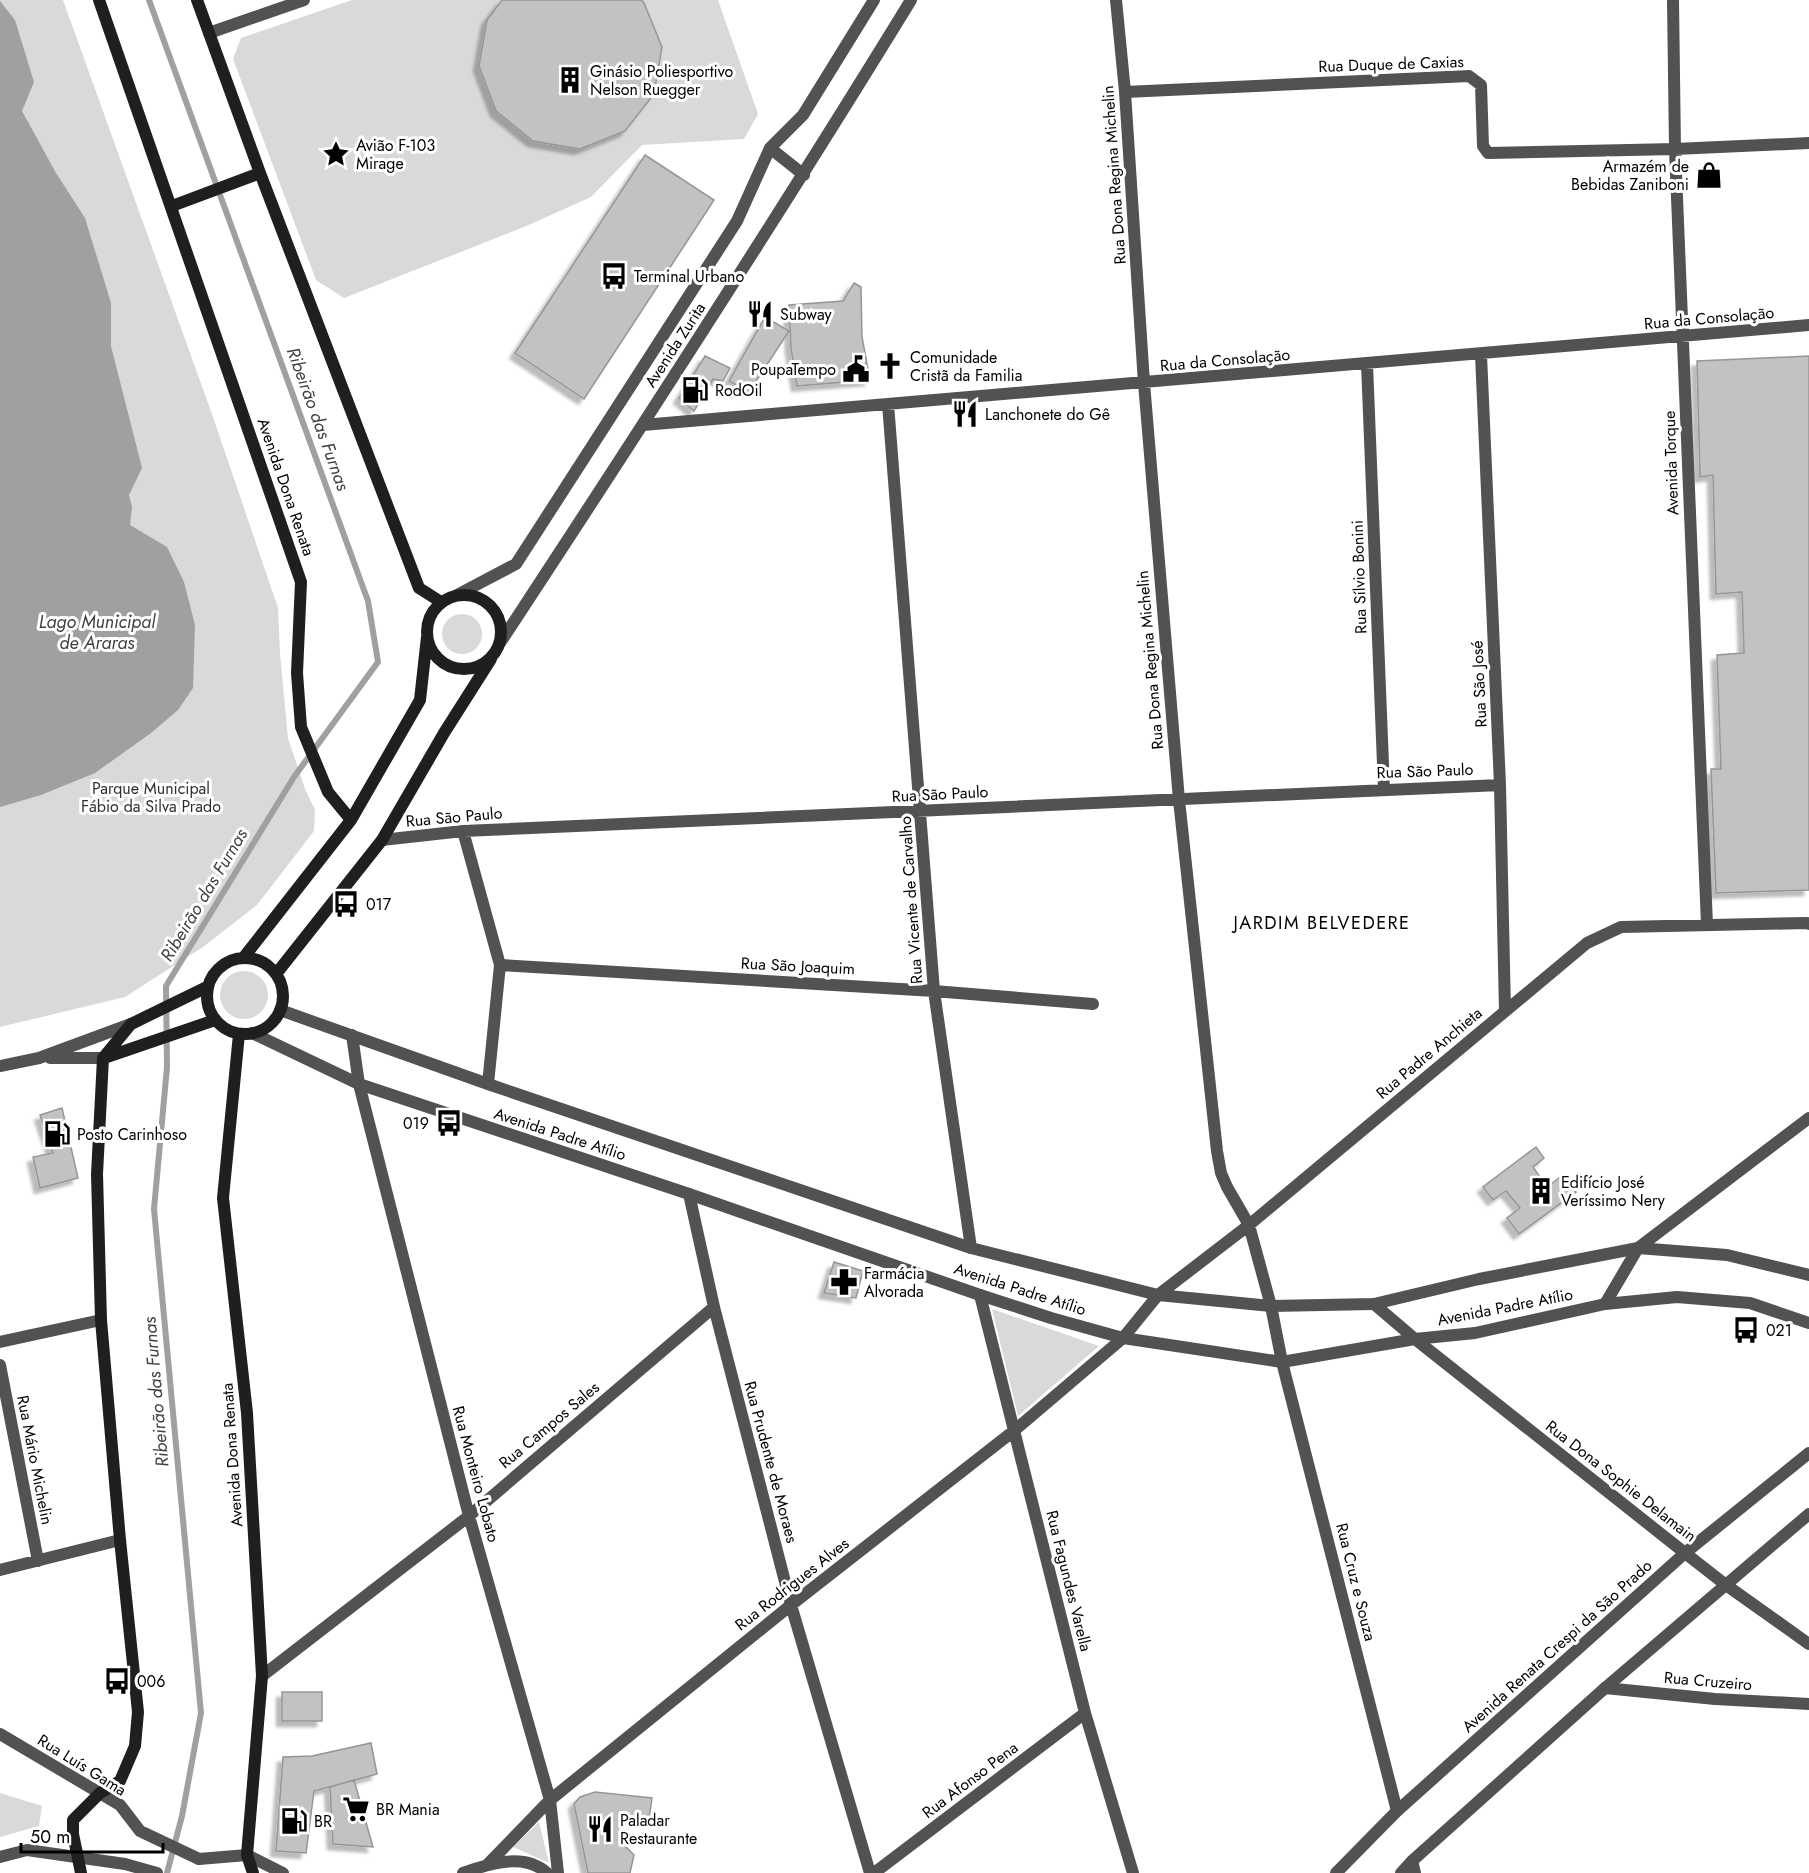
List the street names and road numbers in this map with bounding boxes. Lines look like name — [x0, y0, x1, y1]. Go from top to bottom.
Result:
street label: Rua Duque de Caxias — [1318, 50, 1464, 78]
street label: Rua Dona Regina Michelin — [1096, 85, 1132, 265]
street label: Avenida Zurita — [639, 298, 711, 392]
street label: Rua da Consolação — [1643, 301, 1775, 335]
street label: Rua da Consolação — [1159, 343, 1291, 377]
street label: Avenida Torque — [1658, 410, 1684, 516]
street label: Avenida Dona Renata — [252, 415, 320, 559]
street label: Rua Sílvio Bonini — [1346, 520, 1372, 634]
street label: Rua Dona Regina Michelin — [1131, 570, 1169, 750]
street label: Rua São José — [1465, 640, 1493, 728]
street label: Rua São Paulo — [1376, 758, 1474, 784]
street label: Rua São Paulo — [891, 780, 989, 808]
street label: Rua São Paulo — [405, 801, 503, 833]
street label: Rua Vicente de Carvalho — [894, 815, 928, 985]
street label: Rua São Joaquim — [740, 952, 856, 980]
street label: Rua Padre Anchieta — [1371, 1002, 1487, 1104]
street label: Avenida Padre Atílio — [491, 1102, 629, 1166]
street label: Avenida Padre Atílio — [951, 1257, 1089, 1321]
street label: Avenida Padre Atílio — [1435, 1283, 1575, 1331]
street label: Rua Campos Sales — [494, 1376, 604, 1474]
street label: Rua Prudente de Moraes — [738, 1379, 804, 1545]
street label: Avenida Dona Renata — [215, 1382, 249, 1528]
street label: Rua Mário Michelin — [11, 1393, 59, 1527]
street label: Rua Monteiro Lobato — [447, 1403, 505, 1545]
street label: Rua Dona Sophie Delamain — [1541, 1415, 1701, 1547]
street label: Rua Fagundes Varella — [1040, 1508, 1098, 1654]
street label: Rua Cruz e Souza — [1330, 1521, 1382, 1643]
street label: Rua Rodrigues Alves — [730, 1532, 854, 1636]
street label: Avenida Renata Crespi da São Prado — [1457, 1554, 1657, 1738]
street label: Rua Cruzeiro — [1663, 1666, 1753, 1696]
street label: Rua Luís Gama — [33, 1729, 131, 1801]
street label: Rua Afonso Pena — [917, 1736, 1023, 1824]

